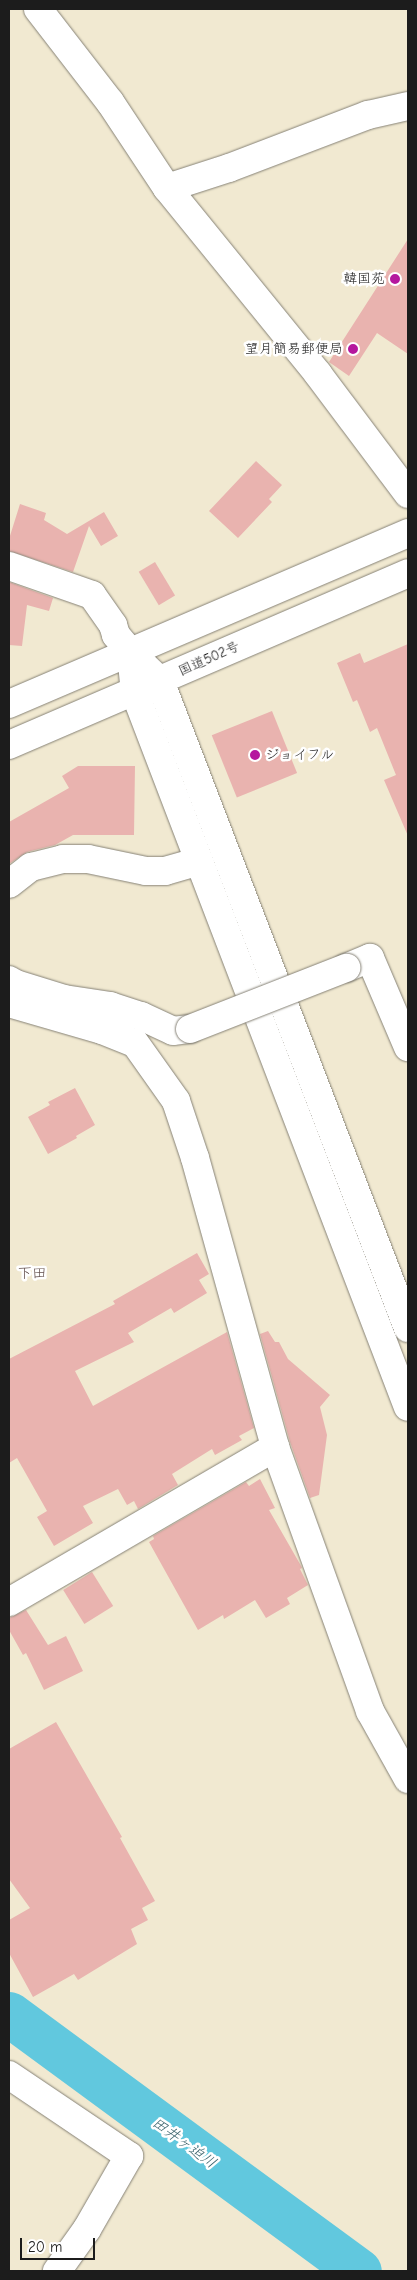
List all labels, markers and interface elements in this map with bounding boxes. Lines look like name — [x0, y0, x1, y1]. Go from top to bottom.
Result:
place label: 韓国苑 — [343, 271, 385, 287]
marker: 韓国苑 — [389, 273, 401, 285]
place label: 望月簡易郵便局 — [245, 341, 343, 357]
marker: 望月簡易郵便局 — [347, 343, 359, 355]
street label: 国道502号 — [176, 638, 242, 680]
place label: ジョイフル — [265, 747, 335, 763]
marker: ジョイフル — [249, 749, 261, 761]
district label: 下田 — [17, 1265, 47, 1283]
water label: 田井ヶ迫川 — [148, 2114, 220, 2172]
scale bar — [22, 2228, 98, 2260]
text: 20 m — [28, 2238, 62, 2256]

